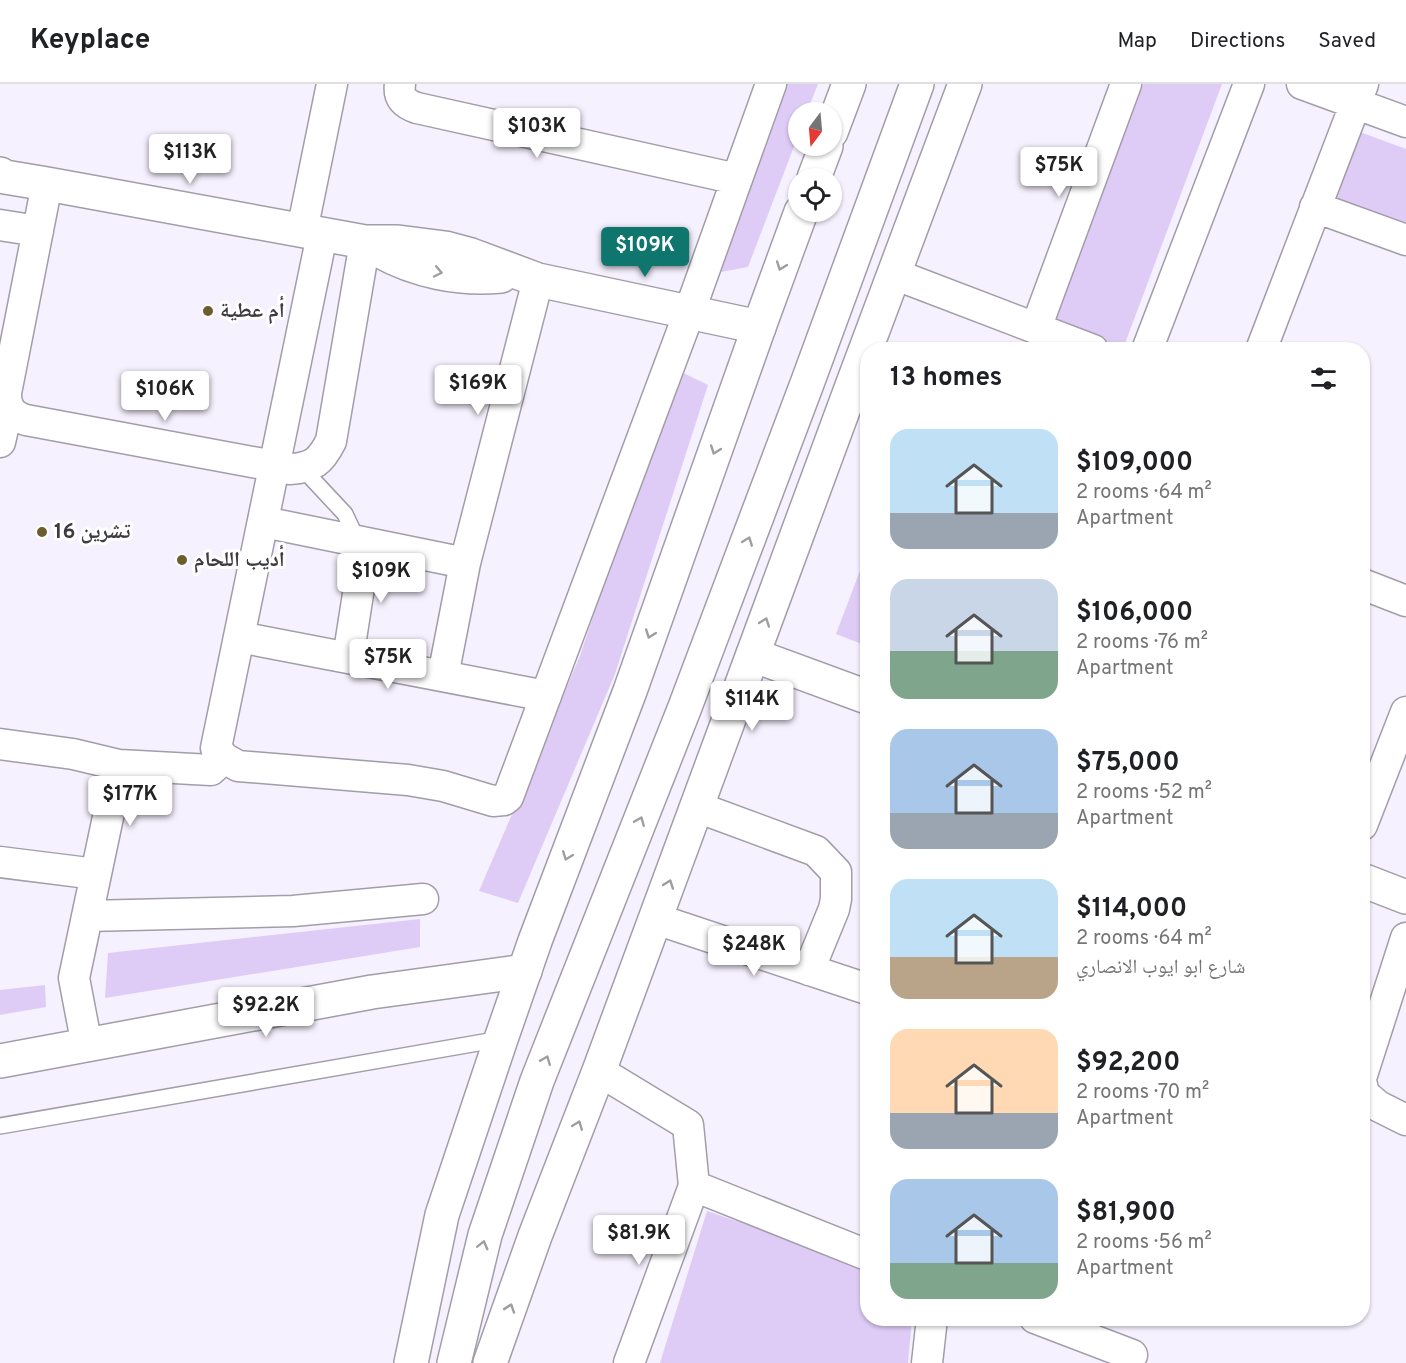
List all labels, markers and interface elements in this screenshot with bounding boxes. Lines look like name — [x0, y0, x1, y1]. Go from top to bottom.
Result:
text: Keyplace — [30, 23, 150, 59]
text: Map — [1117, 28, 1157, 55]
text: Directions — [1190, 28, 1285, 55]
text: Saved — [1318, 28, 1376, 55]
north arrow — [788, 102, 842, 156]
map controls — [788, 102, 842, 222]
pin: $103K — [495, 108, 579, 159]
text: $103K — [507, 114, 567, 140]
pin: $113K — [148, 134, 232, 185]
text: $113K — [163, 140, 217, 166]
pin: $75K — [1023, 147, 1095, 198]
text: $75K — [1034, 153, 1084, 179]
button: locate — [788, 168, 842, 222]
pin: $109K — [603, 227, 687, 278]
text: $109K — [615, 233, 675, 259]
one-way arrow — [776, 261, 789, 271]
one-way arrow — [433, 265, 443, 278]
place label: أم عطية — [220, 295, 285, 325]
marker: أم عطية — [201, 304, 215, 318]
text: 13 homes — [890, 362, 1002, 395]
icon: filters — [1307, 362, 1340, 395]
pin: $169K — [436, 365, 520, 416]
pin: $106K — [123, 371, 207, 422]
text: $169K — [449, 371, 507, 397]
text: $106K — [135, 377, 195, 403]
one-way arrow — [710, 444, 723, 455]
text: $109,000 — [1076, 447, 1193, 480]
icon: home — [938, 453, 1010, 525]
text: 2 rooms · 64 m² — [1076, 480, 1212, 506]
text: Apartment — [1076, 506, 1174, 532]
place label: 16 تشرين — [54, 519, 131, 546]
marker: 16 تشرين — [35, 525, 49, 539]
one-way arrow — [741, 536, 753, 547]
place label: أديب اللحام — [194, 544, 285, 574]
marker: أديب اللحام — [175, 553, 189, 567]
pin: $109K — [339, 553, 423, 604]
text: $109K — [351, 559, 411, 585]
text: $106,000 — [1076, 597, 1193, 630]
icon: home — [938, 603, 1010, 675]
one-way arrow — [758, 617, 771, 628]
one-way arrow — [644, 628, 657, 638]
text: 2 rooms · 76 m² — [1076, 630, 1208, 656]
pin: $75K — [352, 639, 424, 690]
text: $75K — [363, 645, 413, 671]
text: Apartment — [1076, 656, 1174, 682]
pin: $114K — [710, 681, 794, 732]
text: $114K — [724, 687, 780, 713]
text: $75,000 — [1076, 747, 1179, 780]
icon: home — [938, 753, 1010, 825]
pin: $177K — [88, 776, 172, 827]
text: 2 rooms · 52 m² — [1076, 780, 1212, 806]
text: $177K — [102, 782, 158, 808]
text: Apartment — [1076, 806, 1174, 832]
one-way arrow — [633, 816, 646, 826]
one-way arrow — [562, 850, 575, 861]
one-way arrow — [661, 879, 674, 889]
text: $114,000 — [1076, 893, 1187, 926]
icon: home — [938, 903, 1010, 975]
pin: $248K — [712, 926, 796, 977]
text: 2 rooms · 64 m² — [1076, 926, 1212, 952]
text: $248K — [722, 932, 786, 958]
text: شارع ابو ايوب الانصاري — [1076, 955, 1245, 981]
pin: $92.2K — [217, 987, 315, 1038]
text: $92.2K — [232, 993, 300, 1019]
text: $92,200 — [1076, 1047, 1180, 1080]
icon: home — [938, 1053, 1010, 1125]
one-way arrow — [538, 1056, 551, 1066]
text: 2 rooms · 70 m² — [1076, 1080, 1209, 1106]
text: Apartment — [1076, 1106, 1174, 1132]
one-way arrow — [571, 1120, 583, 1131]
text: $81,900 — [1076, 1197, 1176, 1230]
icon: home — [938, 1203, 1010, 1275]
pin: $81.9K — [590, 1215, 688, 1266]
text: $81.9K — [607, 1221, 671, 1247]
text: 2 rooms · 56 m² — [1076, 1230, 1212, 1256]
one-way arrow — [475, 1240, 488, 1250]
text: Apartment — [1076, 1256, 1174, 1282]
one-way arrow — [502, 1303, 515, 1314]

